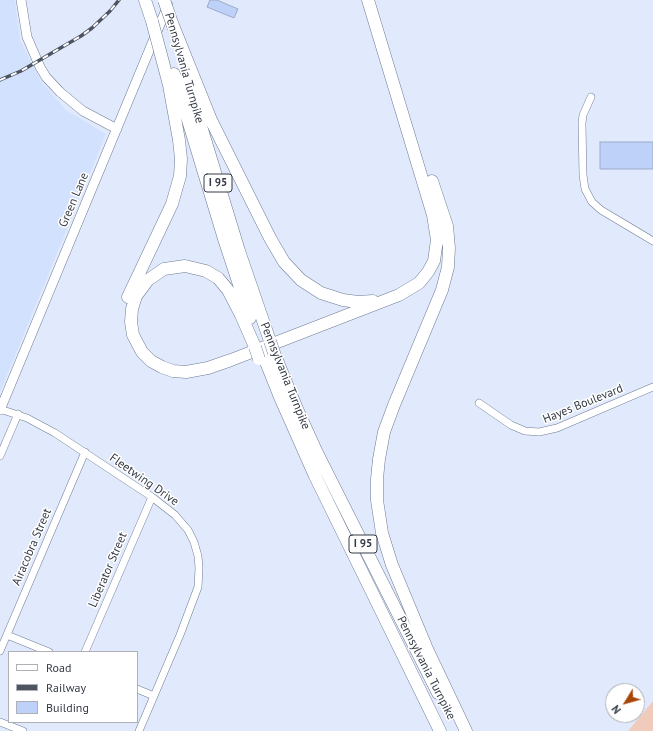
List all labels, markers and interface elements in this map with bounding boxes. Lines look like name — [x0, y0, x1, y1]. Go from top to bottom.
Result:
street label: Pennsylvania Turnpike — [161, 11, 207, 125]
street label: Green Lane — [56, 171, 92, 229]
road number: I 95 — [204, 174, 232, 192]
street label: Pennsylvania Turnpike — [257, 320, 313, 432]
street label: Hayes Boulevard — [541, 381, 625, 427]
street label: Fleetwing Drive — [107, 451, 181, 509]
street label: Airacobra Street — [9, 506, 55, 588]
street label: Liberator Street — [86, 530, 130, 610]
road number: I 95 — [349, 535, 377, 553]
street label: Pennsylvania Turnpike — [394, 614, 458, 722]
legend — [8, 651, 138, 723]
text: Road — [46, 660, 71, 675]
text: Railway — [46, 680, 86, 695]
north arrow — [605, 683, 645, 723]
text: Building — [46, 700, 89, 715]
text: N — [608, 703, 624, 717]

